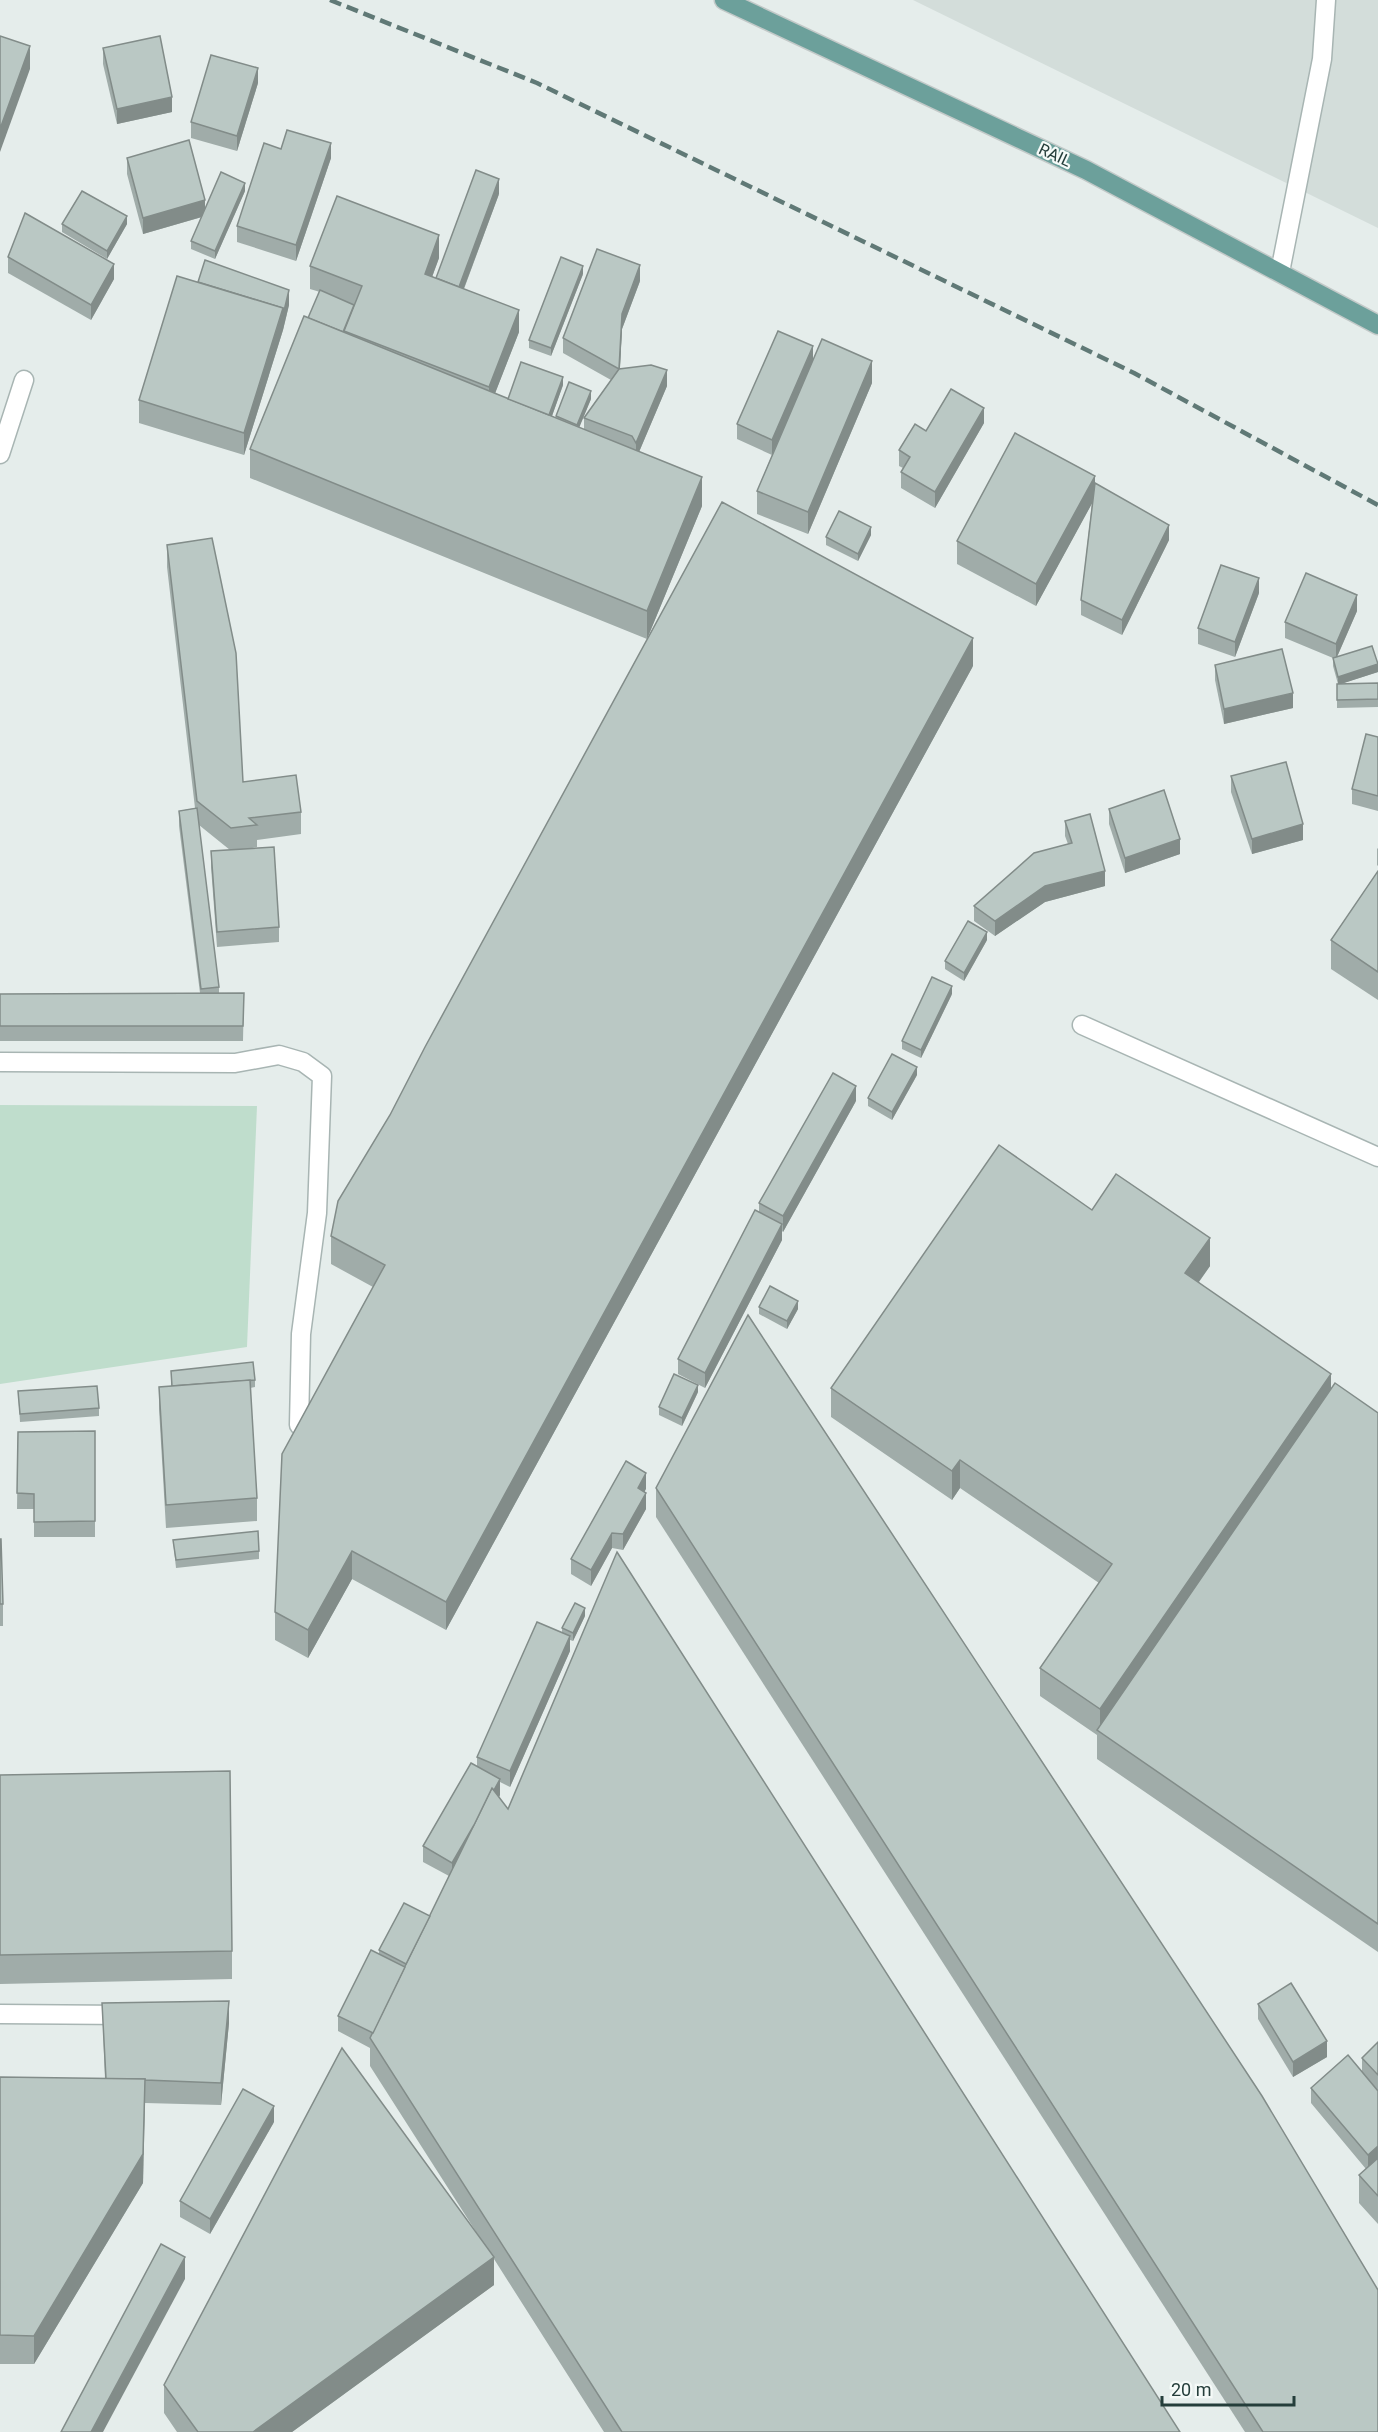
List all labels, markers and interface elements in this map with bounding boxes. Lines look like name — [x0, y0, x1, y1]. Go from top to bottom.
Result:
street label: RAIL — [1036, 139, 1074, 171]
scale bar — [1162, 2369, 1294, 2407]
text: 20 m — [1171, 2379, 1211, 2400]

